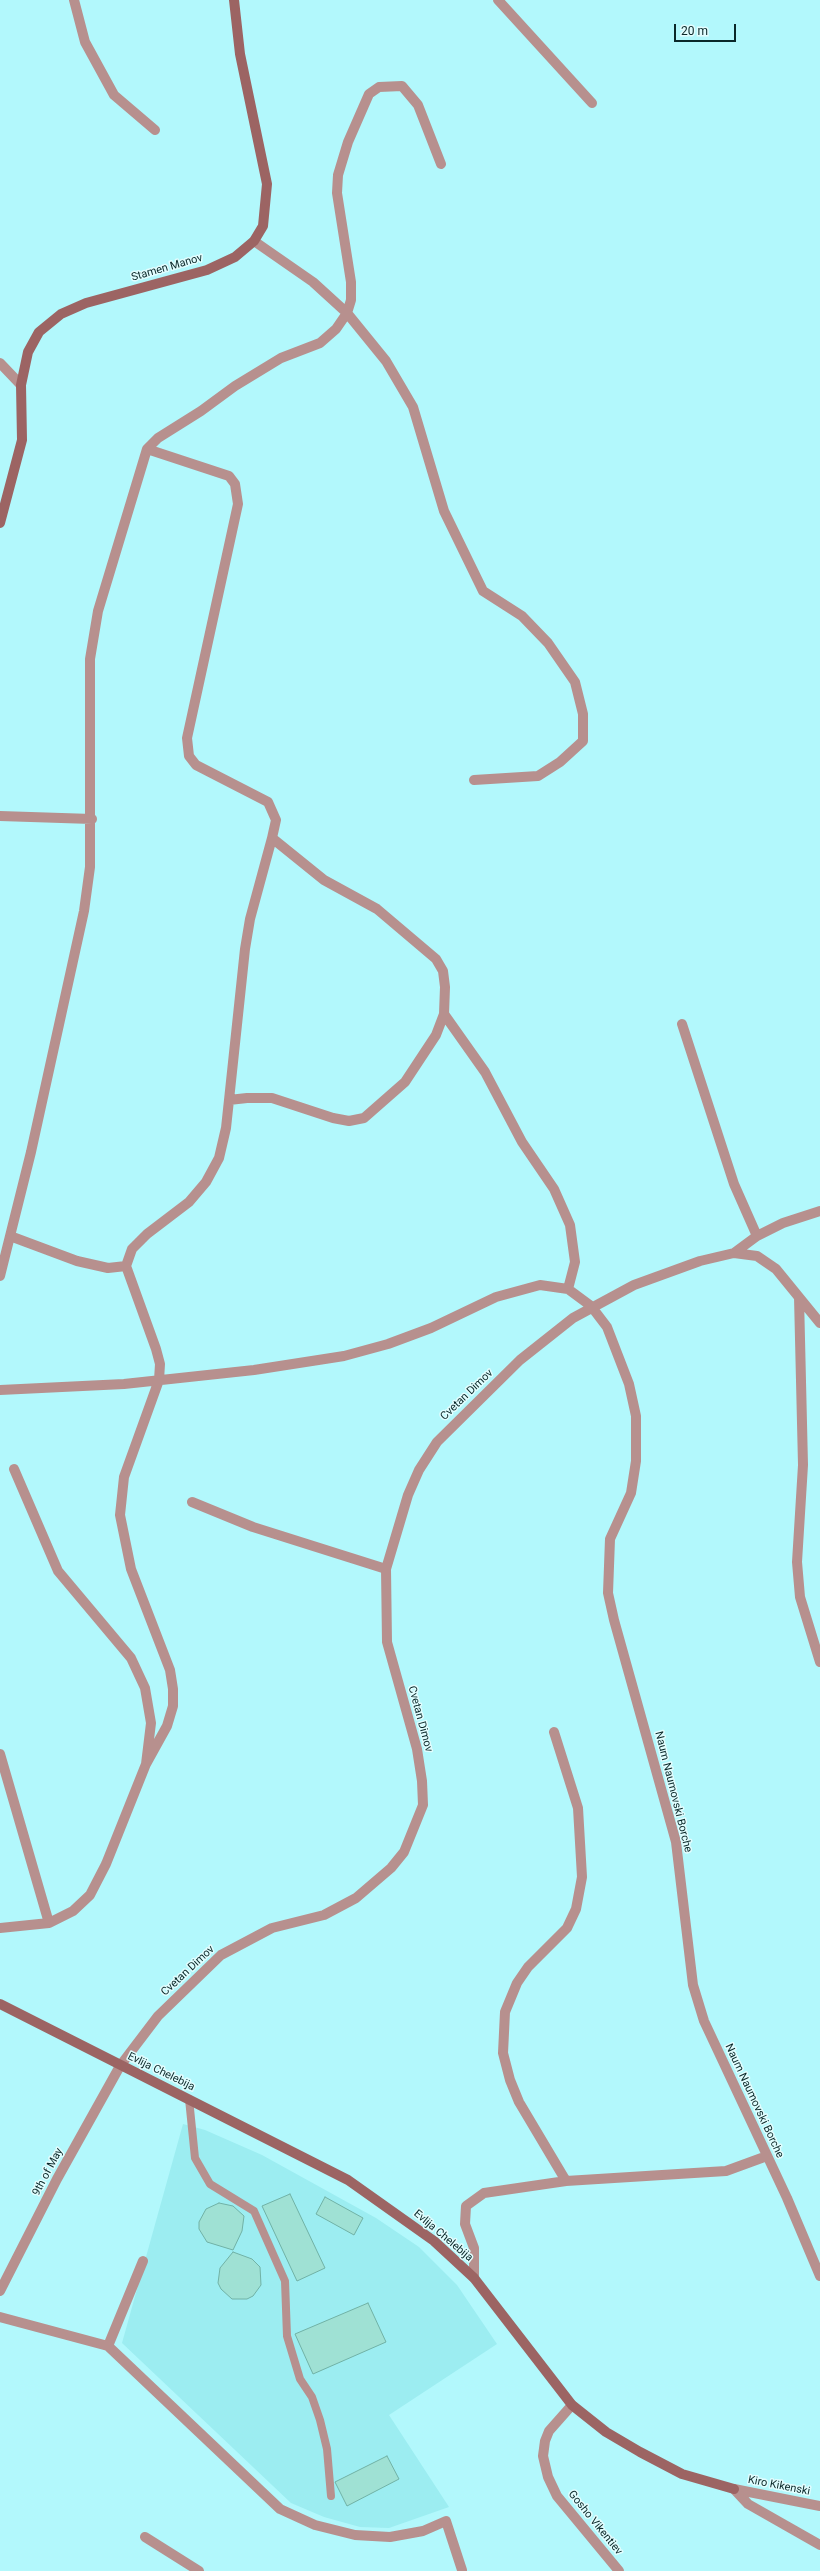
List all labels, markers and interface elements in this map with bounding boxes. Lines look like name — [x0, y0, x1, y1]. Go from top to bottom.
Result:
scale bar — [676, 16, 738, 42]
text: 20 m — [681, 24, 708, 38]
street label: Stamen Manov — [130, 252, 204, 284]
street label: Cvetan Dimov — [438, 1367, 496, 1423]
street label: Cvetan Dimov — [405, 1685, 435, 1753]
street label: Naum Naumovski Borche — [652, 1730, 694, 1854]
street label: Cvetan Dimov — [159, 1943, 217, 1999]
street label: Naum Naumovski Borche — [722, 2042, 786, 2160]
street label: Evlija Chelebija — [125, 2050, 197, 2094]
street label: 9th of May — [30, 2146, 66, 2198]
street label: Evlija Chelebija — [411, 2207, 475, 2265]
street label: Kiro Kikenski — [747, 2474, 811, 2498]
street label: Gosho Vikentiev — [565, 2488, 625, 2558]

